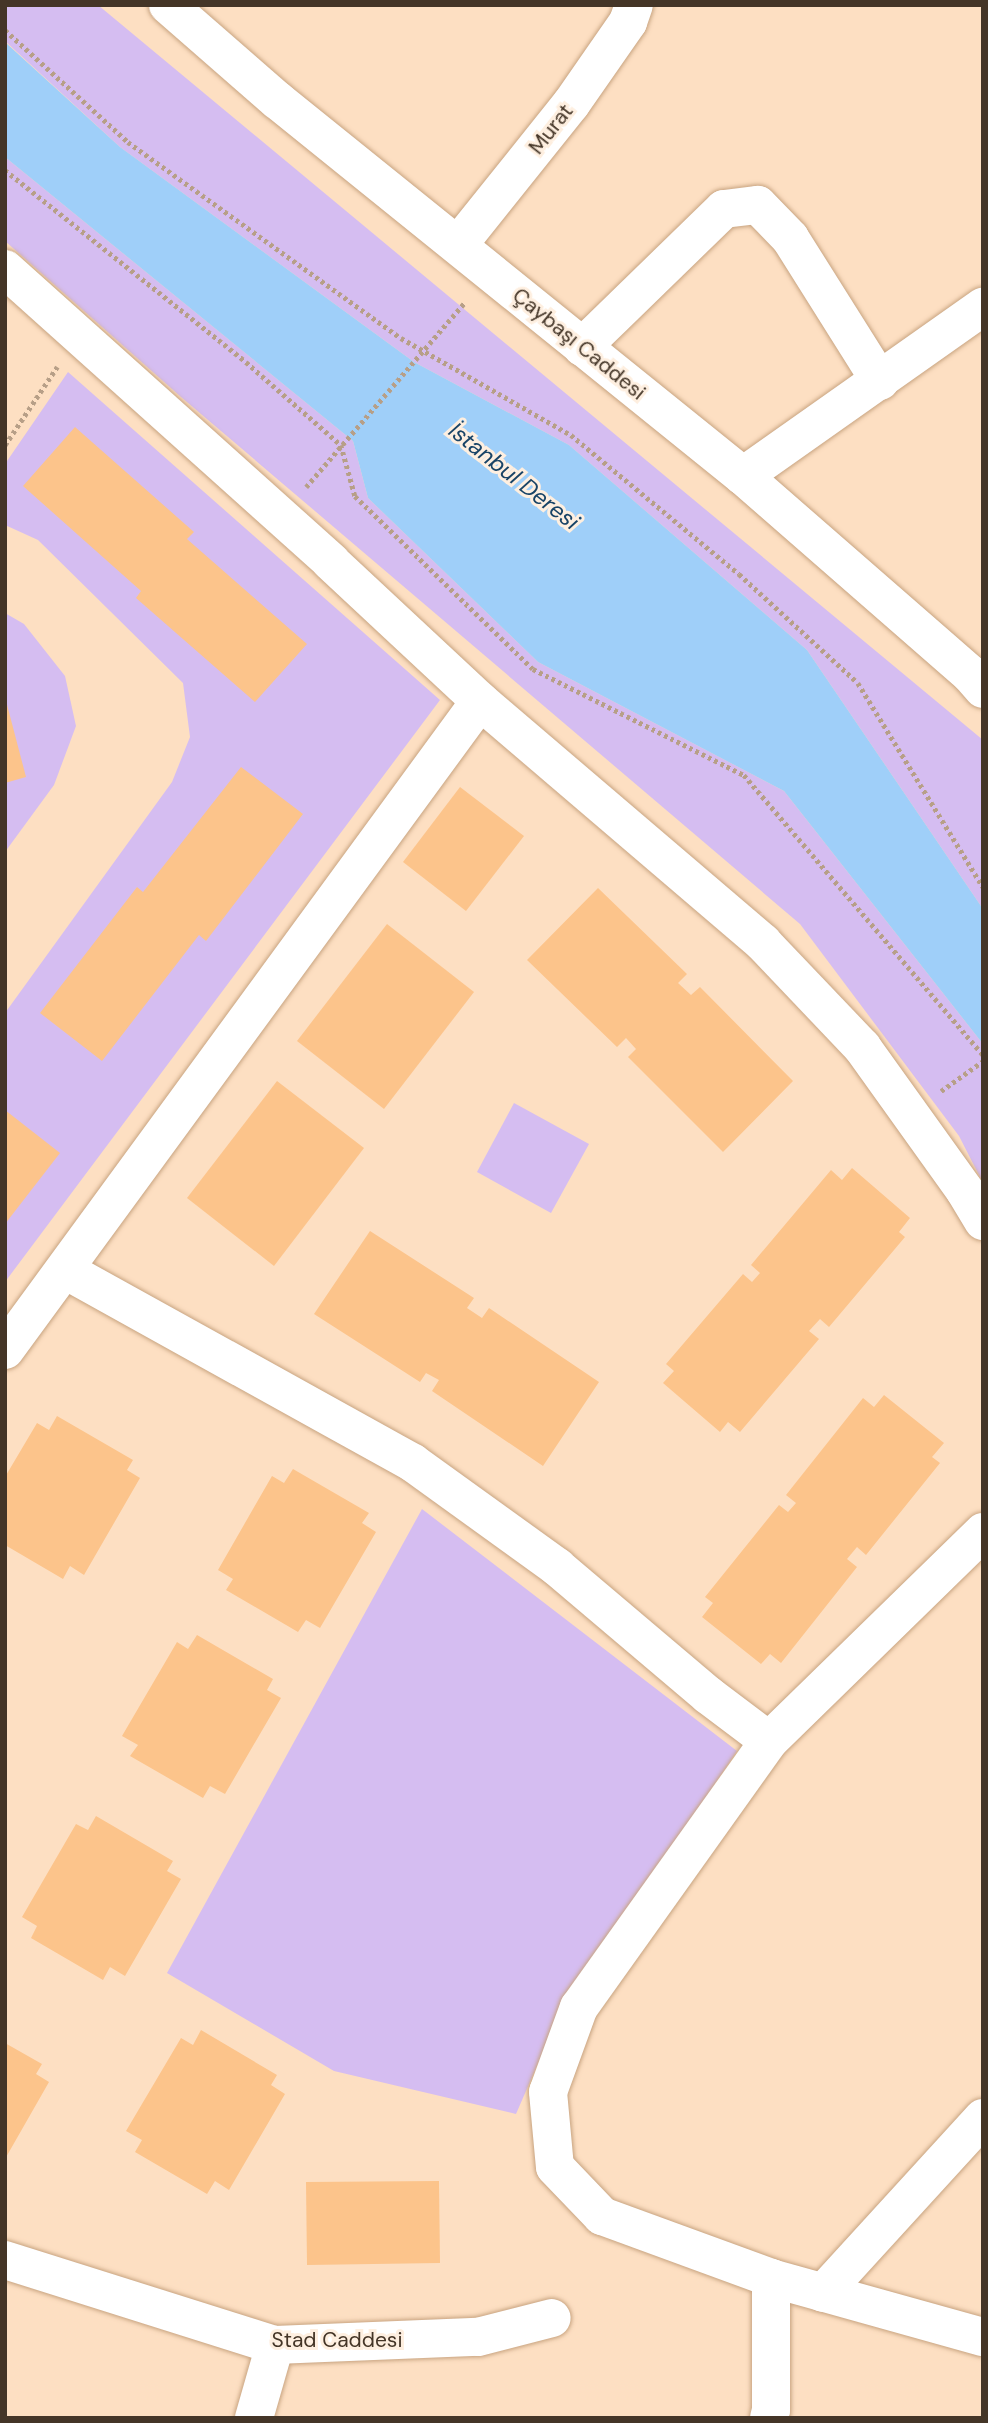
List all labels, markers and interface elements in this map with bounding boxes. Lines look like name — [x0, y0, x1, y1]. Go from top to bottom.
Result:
street label: Murat — [524, 99, 578, 159]
street label: Çaybaşı Caddesi — [508, 283, 650, 405]
water label: İstanbul Deresi — [443, 416, 585, 536]
street label: Stad Caddesi — [272, 2327, 402, 2353]

